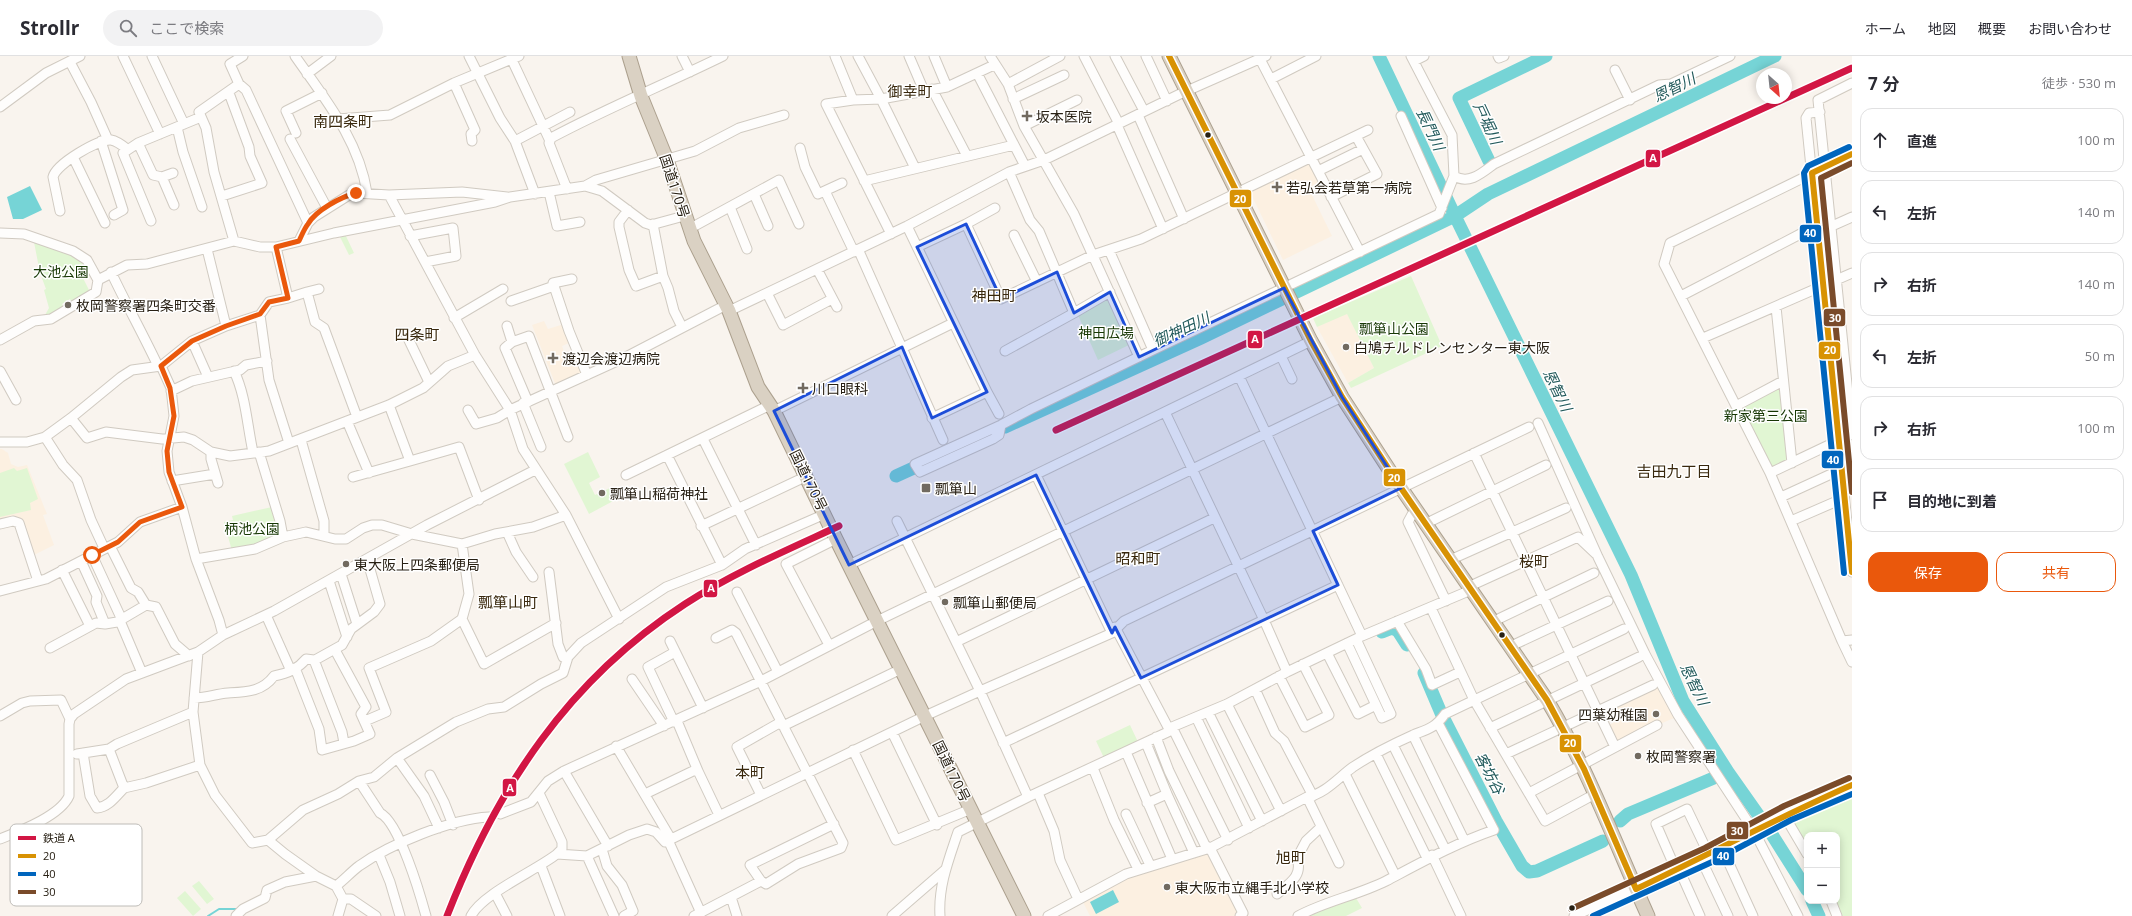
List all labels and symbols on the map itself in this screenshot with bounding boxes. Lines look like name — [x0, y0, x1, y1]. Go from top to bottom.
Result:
water label: 恩智川 — [1649, 67, 1700, 106]
north arrow — [1756, 68, 1792, 104]
district label: 御幸町 — [887, 81, 933, 101]
water label: 戸堀川 — [1469, 98, 1507, 149]
water label: 長門川 — [1412, 104, 1450, 155]
place label: 坂本医院 — [1036, 107, 1092, 126]
marker: 坂本医院 — [1021, 110, 1033, 122]
district label: 南四条町 — [313, 111, 373, 131]
unlabelled marker — [1203, 130, 1213, 140]
line badge: A — [1645, 149, 1661, 168]
text: A — [1649, 150, 1657, 165]
street label: 国道170号 — [656, 152, 694, 220]
place label: 若弘会若草第一病院 — [1286, 178, 1412, 197]
marker: 若弘会若草第一病院 — [1271, 181, 1283, 193]
route end — [347, 184, 365, 202]
line badge: 20 — [1229, 189, 1252, 208]
text: 20 — [1234, 191, 1246, 206]
line badge: 40 — [1799, 224, 1822, 243]
text: 40 — [1804, 225, 1816, 240]
park label: 大池公園 — [33, 262, 89, 281]
district label: 神田町 — [971, 285, 1017, 305]
place label: 枚岡警察署四条町交番 — [76, 296, 216, 315]
marker: 枚岡警察署四条町交番 — [63, 300, 73, 310]
water label: 御神田川 — [1150, 306, 1214, 351]
line badge: 30 — [1823, 308, 1846, 327]
text: 30 — [1829, 310, 1841, 325]
park label: 瓢箪山公園 — [1359, 319, 1429, 338]
park label: 神田広場 — [1078, 323, 1134, 342]
district label: 四条町 — [394, 324, 440, 344]
line badge: A — [1247, 330, 1263, 349]
text: A — [1251, 331, 1259, 346]
place label: 白鳩チルドレンセンター東大阪 — [1354, 338, 1550, 357]
line badge: 20 — [1818, 341, 1841, 360]
marker: 白鳩チルドレンセンター東大阪 — [1341, 342, 1351, 352]
text: 20 — [1824, 342, 1836, 357]
place label: 渡辺会渡辺病院 — [562, 349, 660, 368]
marker: 渡辺会渡辺病院 — [547, 352, 559, 364]
water label: 恩智川 — [1539, 365, 1578, 416]
place label: 川口眼科 — [812, 379, 868, 398]
marker: 川口眼科 — [797, 382, 809, 394]
park label: 新家第三公園 — [1724, 406, 1808, 425]
street label: 国道170号 — [786, 446, 832, 514]
line badge: 40 — [1821, 450, 1844, 469]
text: 40 — [1827, 452, 1839, 467]
district label: 吉田九丁目 — [1636, 461, 1712, 481]
line badge: 20 — [1383, 468, 1406, 487]
text: 20 — [1388, 470, 1400, 485]
place label: 瓢箪山 — [935, 479, 977, 498]
marker: 瓢箪山 — [920, 482, 932, 494]
place label: 瓢箪山稲荷神社 — [610, 484, 708, 503]
marker: 瓢箪山稲荷神社 — [597, 488, 607, 498]
park label: 柄池公園 — [224, 519, 280, 538]
route start — [83, 546, 101, 564]
district label: 昭和町 — [1115, 548, 1161, 568]
district label: 桜町 — [1519, 551, 1549, 571]
place label: 東大阪上四条郵便局 — [354, 555, 480, 574]
marker: 東大阪上四条郵便局 — [341, 559, 351, 569]
line badge: A — [703, 579, 718, 598]
text: A — [707, 580, 715, 595]
district label: 瓢箪山町 — [478, 592, 538, 612]
place label: 瓢箪山郵便局 — [953, 593, 1037, 612]
marker: 瓢箪山郵便局 — [940, 597, 950, 607]
unlabelled marker — [1497, 630, 1507, 640]
water label: 恩智川 — [1676, 659, 1715, 710]
place label: 四葉幼稚園 — [1578, 705, 1648, 724]
marker: 四葉幼稚園 — [1651, 709, 1661, 719]
line badge: 20 — [1559, 734, 1582, 753]
text: 20 — [1564, 735, 1576, 750]
street label: 国道170号 — [929, 737, 975, 805]
place label: 枚岡警察署 — [1646, 747, 1716, 766]
water label: 客坊谷 — [1471, 748, 1510, 799]
marker: 枚岡警察署 — [1633, 751, 1643, 761]
district label: 本町 — [735, 762, 765, 782]
line badge: A — [502, 778, 517, 797]
text: A — [506, 780, 514, 795]
line badge: 30 — [1726, 821, 1749, 840]
text: 30 — [1731, 823, 1743, 838]
legend — [10, 824, 142, 906]
text: 鉄道 A — [43, 830, 75, 845]
district label: 旭町 — [1276, 847, 1306, 867]
line badge: 40 — [1712, 847, 1735, 866]
text: 20 — [43, 848, 56, 863]
text: 40 — [1717, 848, 1729, 863]
text: 40 — [43, 866, 56, 881]
place label: 東大阪市立縄手北小学校 — [1175, 878, 1329, 897]
marker: 東大阪市立縄手北小学校 — [1162, 882, 1172, 892]
text: 30 — [43, 884, 56, 899]
unlabelled marker — [1567, 903, 1577, 913]

